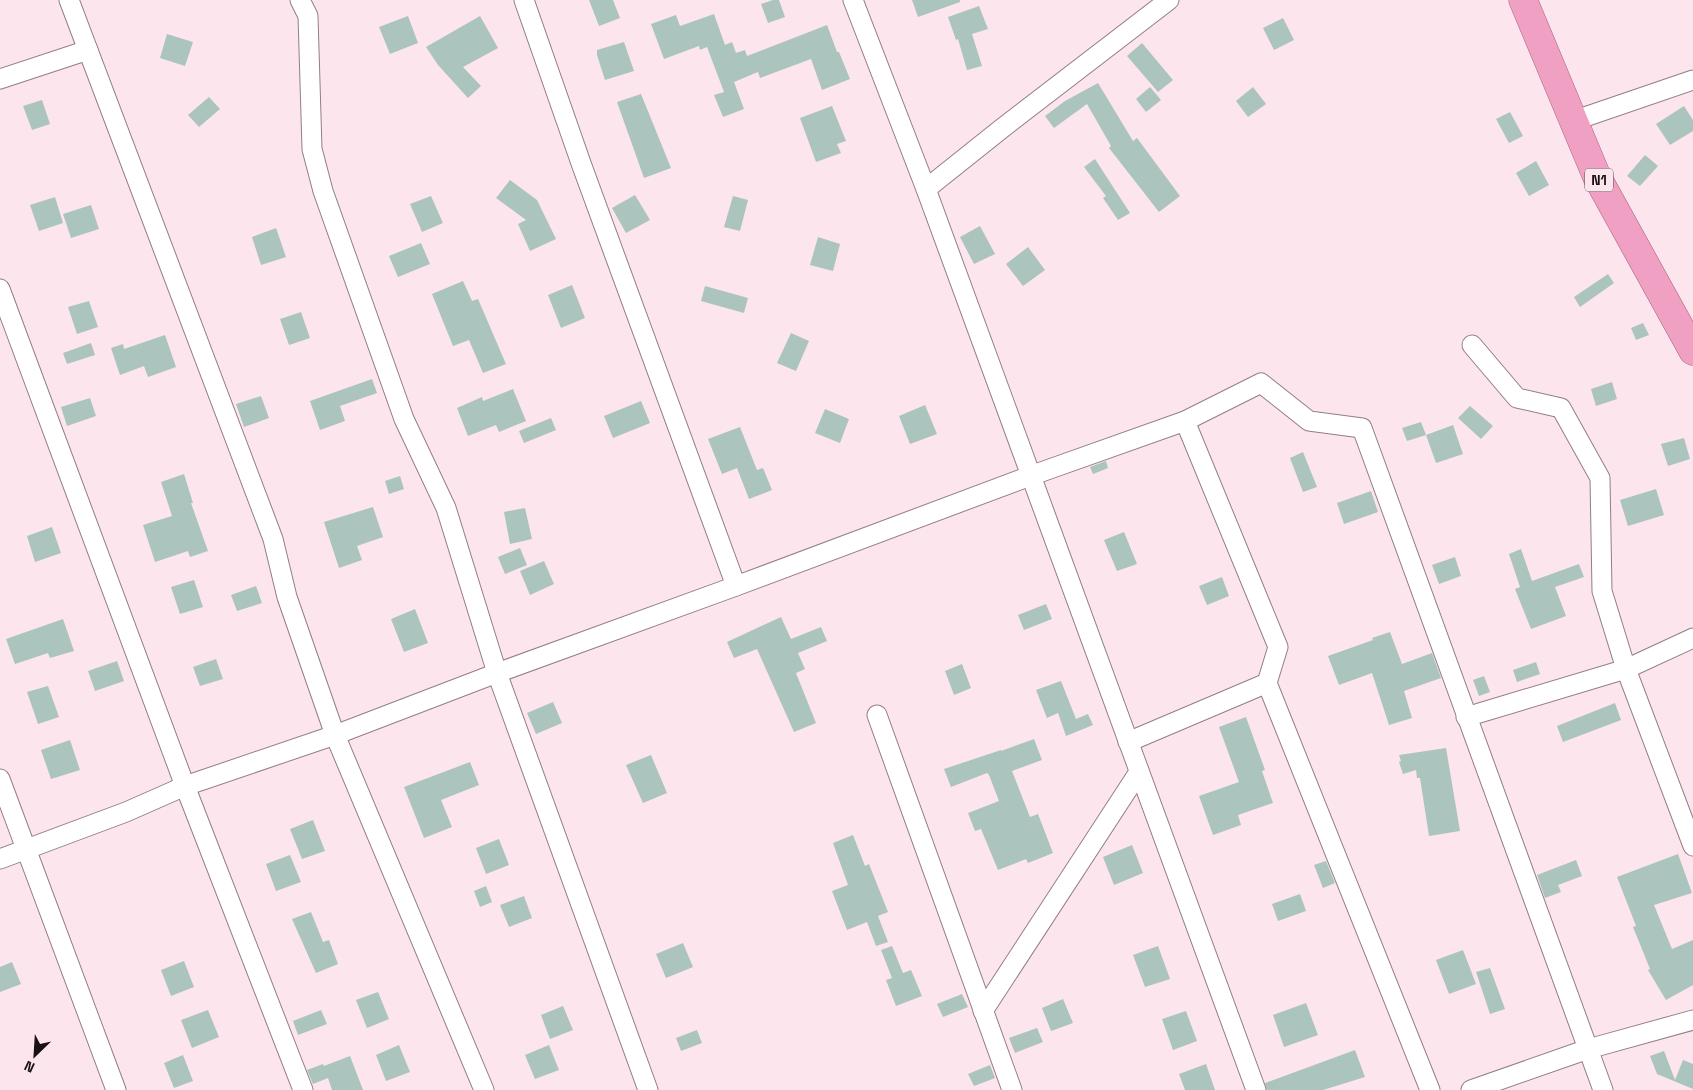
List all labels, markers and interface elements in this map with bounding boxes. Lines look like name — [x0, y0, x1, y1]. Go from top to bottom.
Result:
road number: N1 — [1585, 168, 1613, 192]
north arrow — [10, 1030, 60, 1080]
text: N — [21, 1057, 38, 1077]

